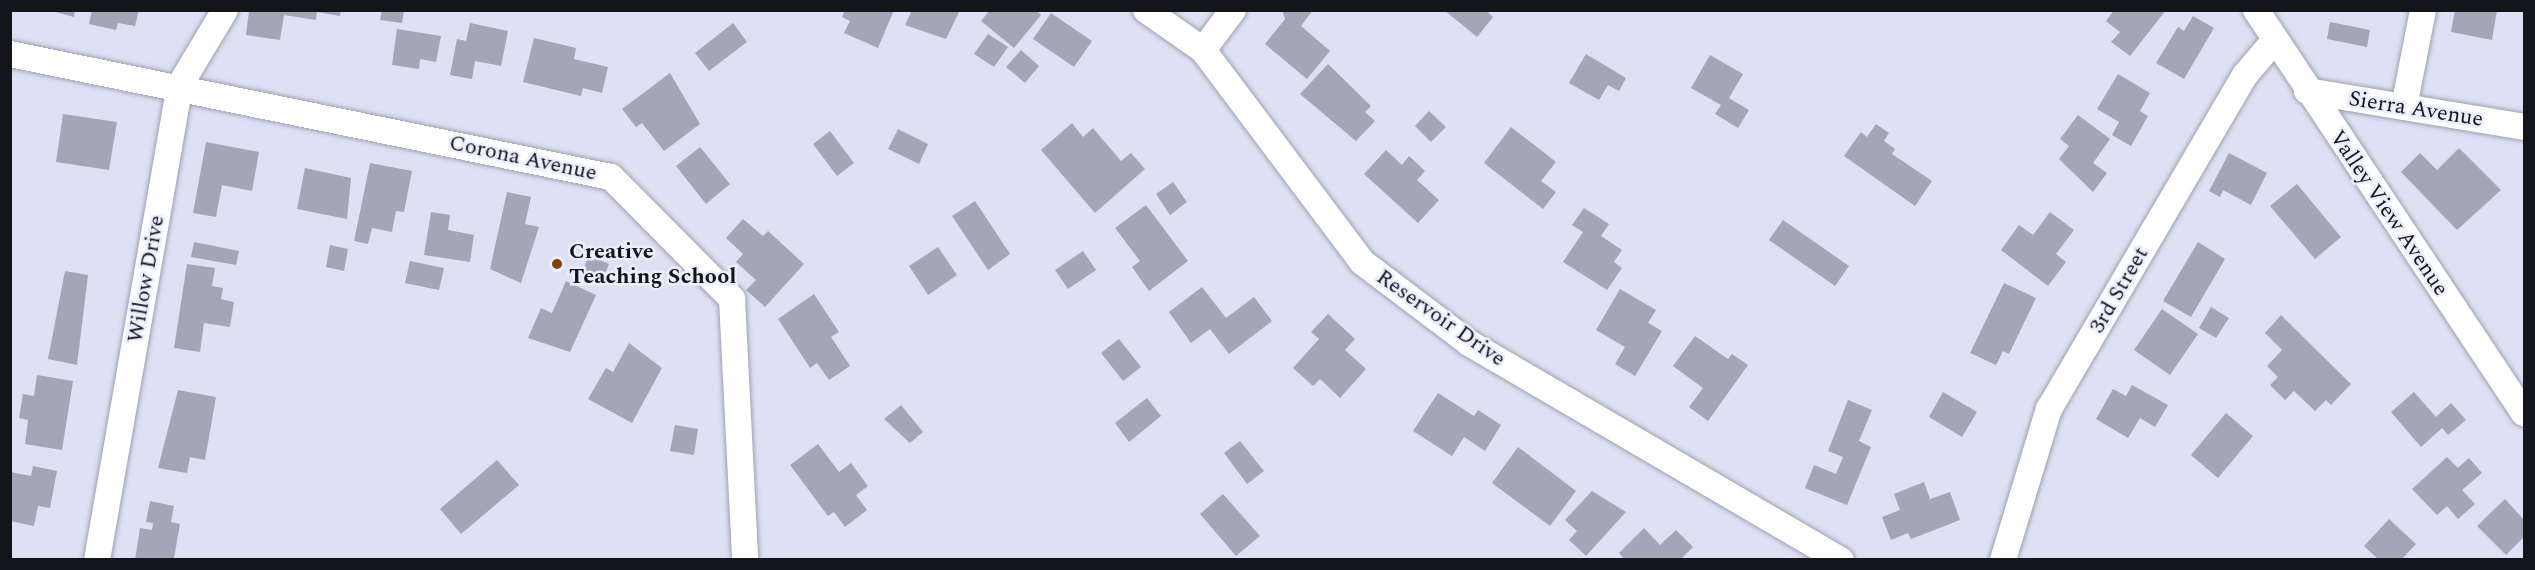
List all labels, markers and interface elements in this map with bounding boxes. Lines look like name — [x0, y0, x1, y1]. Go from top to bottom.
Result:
street label: Sierra Avenue — [2347, 85, 2485, 133]
street label: Valley View Avenue — [2324, 125, 2454, 301]
street label: Corona Avenue — [447, 129, 599, 187]
street label: Willow Drive — [122, 213, 170, 345]
place label: Creative Teaching School — [569, 238, 736, 290]
street label: 3rd Street — [2084, 242, 2154, 338]
marker: Creative Teaching School — [550, 257, 564, 271]
street label: Reservoir Drive — [1371, 264, 1511, 372]

